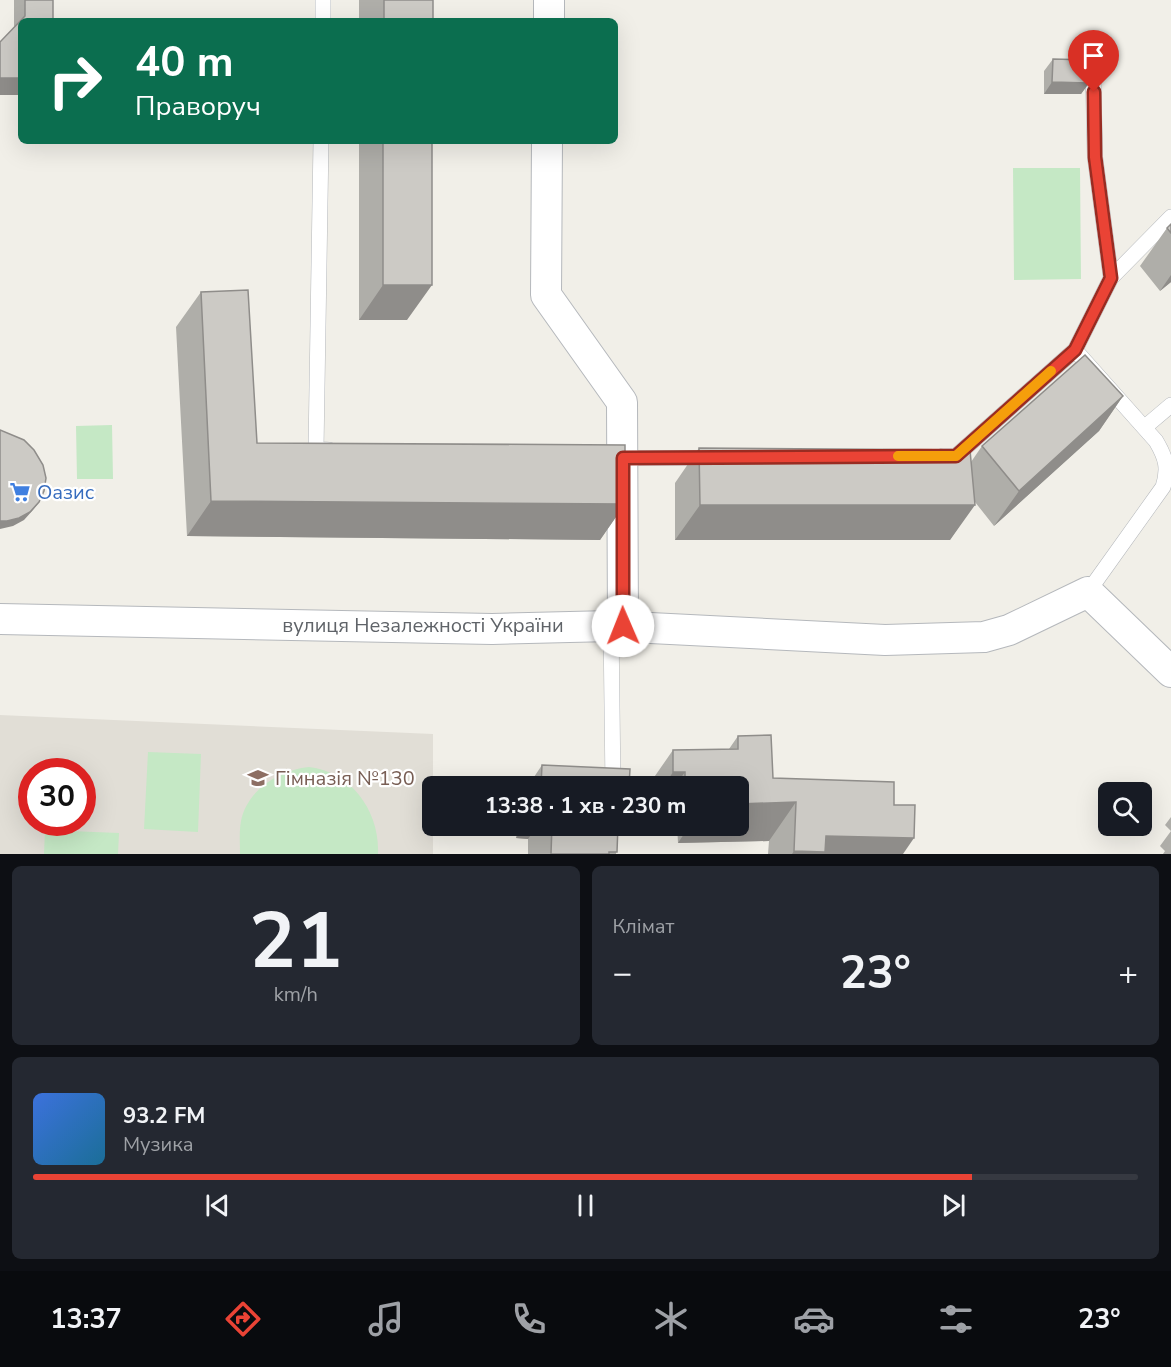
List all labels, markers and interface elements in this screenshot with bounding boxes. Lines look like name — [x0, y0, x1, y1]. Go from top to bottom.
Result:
pin — [1068, 30, 1119, 92]
text: 40 m — [135, 34, 234, 91]
icon: arrive — [1077, 39, 1110, 72]
icon: right — [36, 42, 114, 120]
text: Праворуч — [135, 88, 261, 125]
place label: Оазис — [37, 479, 94, 506]
supermarket icon: Оазис — [8, 480, 32, 504]
position arrow — [591, 594, 655, 658]
street label: вулиця Незалежності України — [282, 612, 564, 639]
speed limit sign: 30 — [18, 758, 96, 836]
place label: Гімназія №130 — [275, 765, 415, 792]
school or university icon: Гімназія №130 — [246, 766, 270, 790]
map controls — [1098, 782, 1152, 836]
button: search — [1098, 782, 1152, 836]
text: 13:38 · 1 хв · 230 m — [485, 791, 686, 821]
text: 21 — [249, 888, 343, 995]
text: Клімат — [613, 913, 674, 940]
text: 23° — [840, 943, 911, 1004]
text: − — [613, 951, 632, 996]
text: + — [1118, 951, 1138, 996]
text: km/h — [274, 981, 318, 1008]
text: 93.2 FM — [123, 1101, 205, 1131]
text: Музика — [123, 1131, 193, 1158]
icon: previous — [201, 1189, 234, 1222]
icon: pause — [569, 1189, 602, 1222]
icon: next — [937, 1189, 970, 1222]
icon: directions — [222, 1298, 264, 1340]
icon: music — [365, 1298, 407, 1340]
icon: phone — [508, 1298, 550, 1340]
icon: climate — [650, 1298, 692, 1340]
icon: car — [793, 1298, 835, 1340]
icon: filters — [935, 1298, 977, 1340]
text: 13:37 — [50, 1301, 122, 1338]
text: 23° — [1078, 1301, 1121, 1338]

